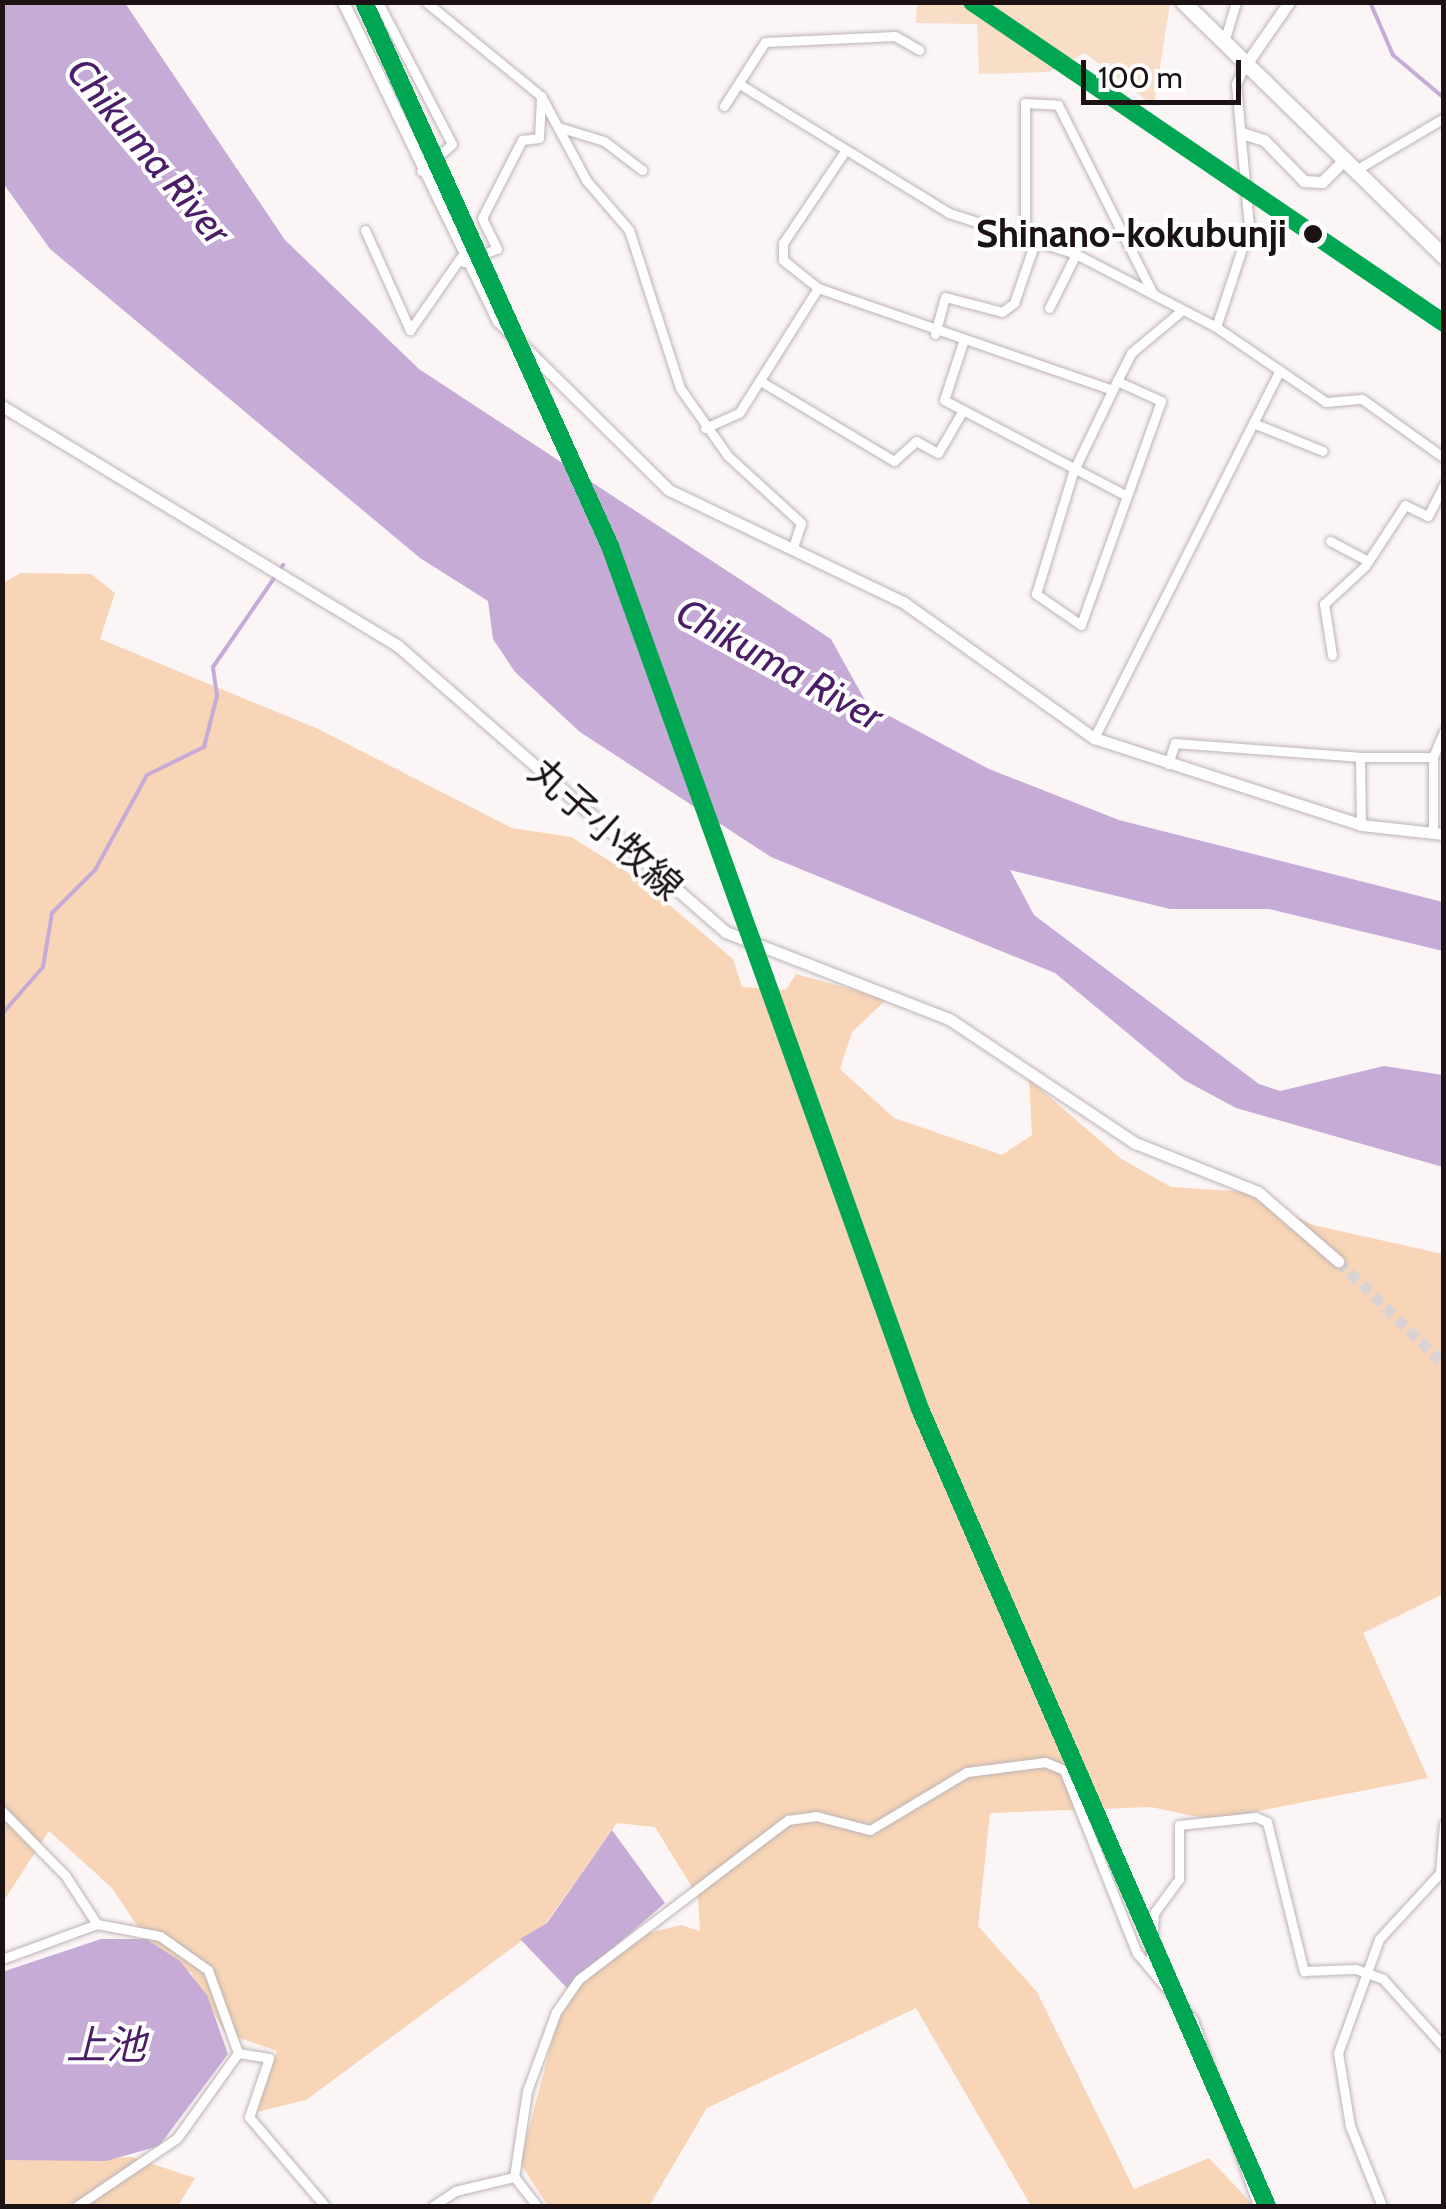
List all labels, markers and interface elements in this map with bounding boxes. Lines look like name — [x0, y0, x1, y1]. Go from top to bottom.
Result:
scale bar — [1086, 40, 1246, 102]
water label: Chikuma River — [57, 48, 241, 254]
text: 100 m — [1098, 59, 1183, 96]
place label: Shinano-kokubunji — [976, 211, 1287, 257]
marker: Shinano-kokubunji — [1296, 217, 1330, 251]
water label: Chikuma River — [668, 588, 892, 740]
street label: 丸子小牧線 — [520, 748, 692, 910]
water label: 上池 — [66, 2021, 146, 2069]

